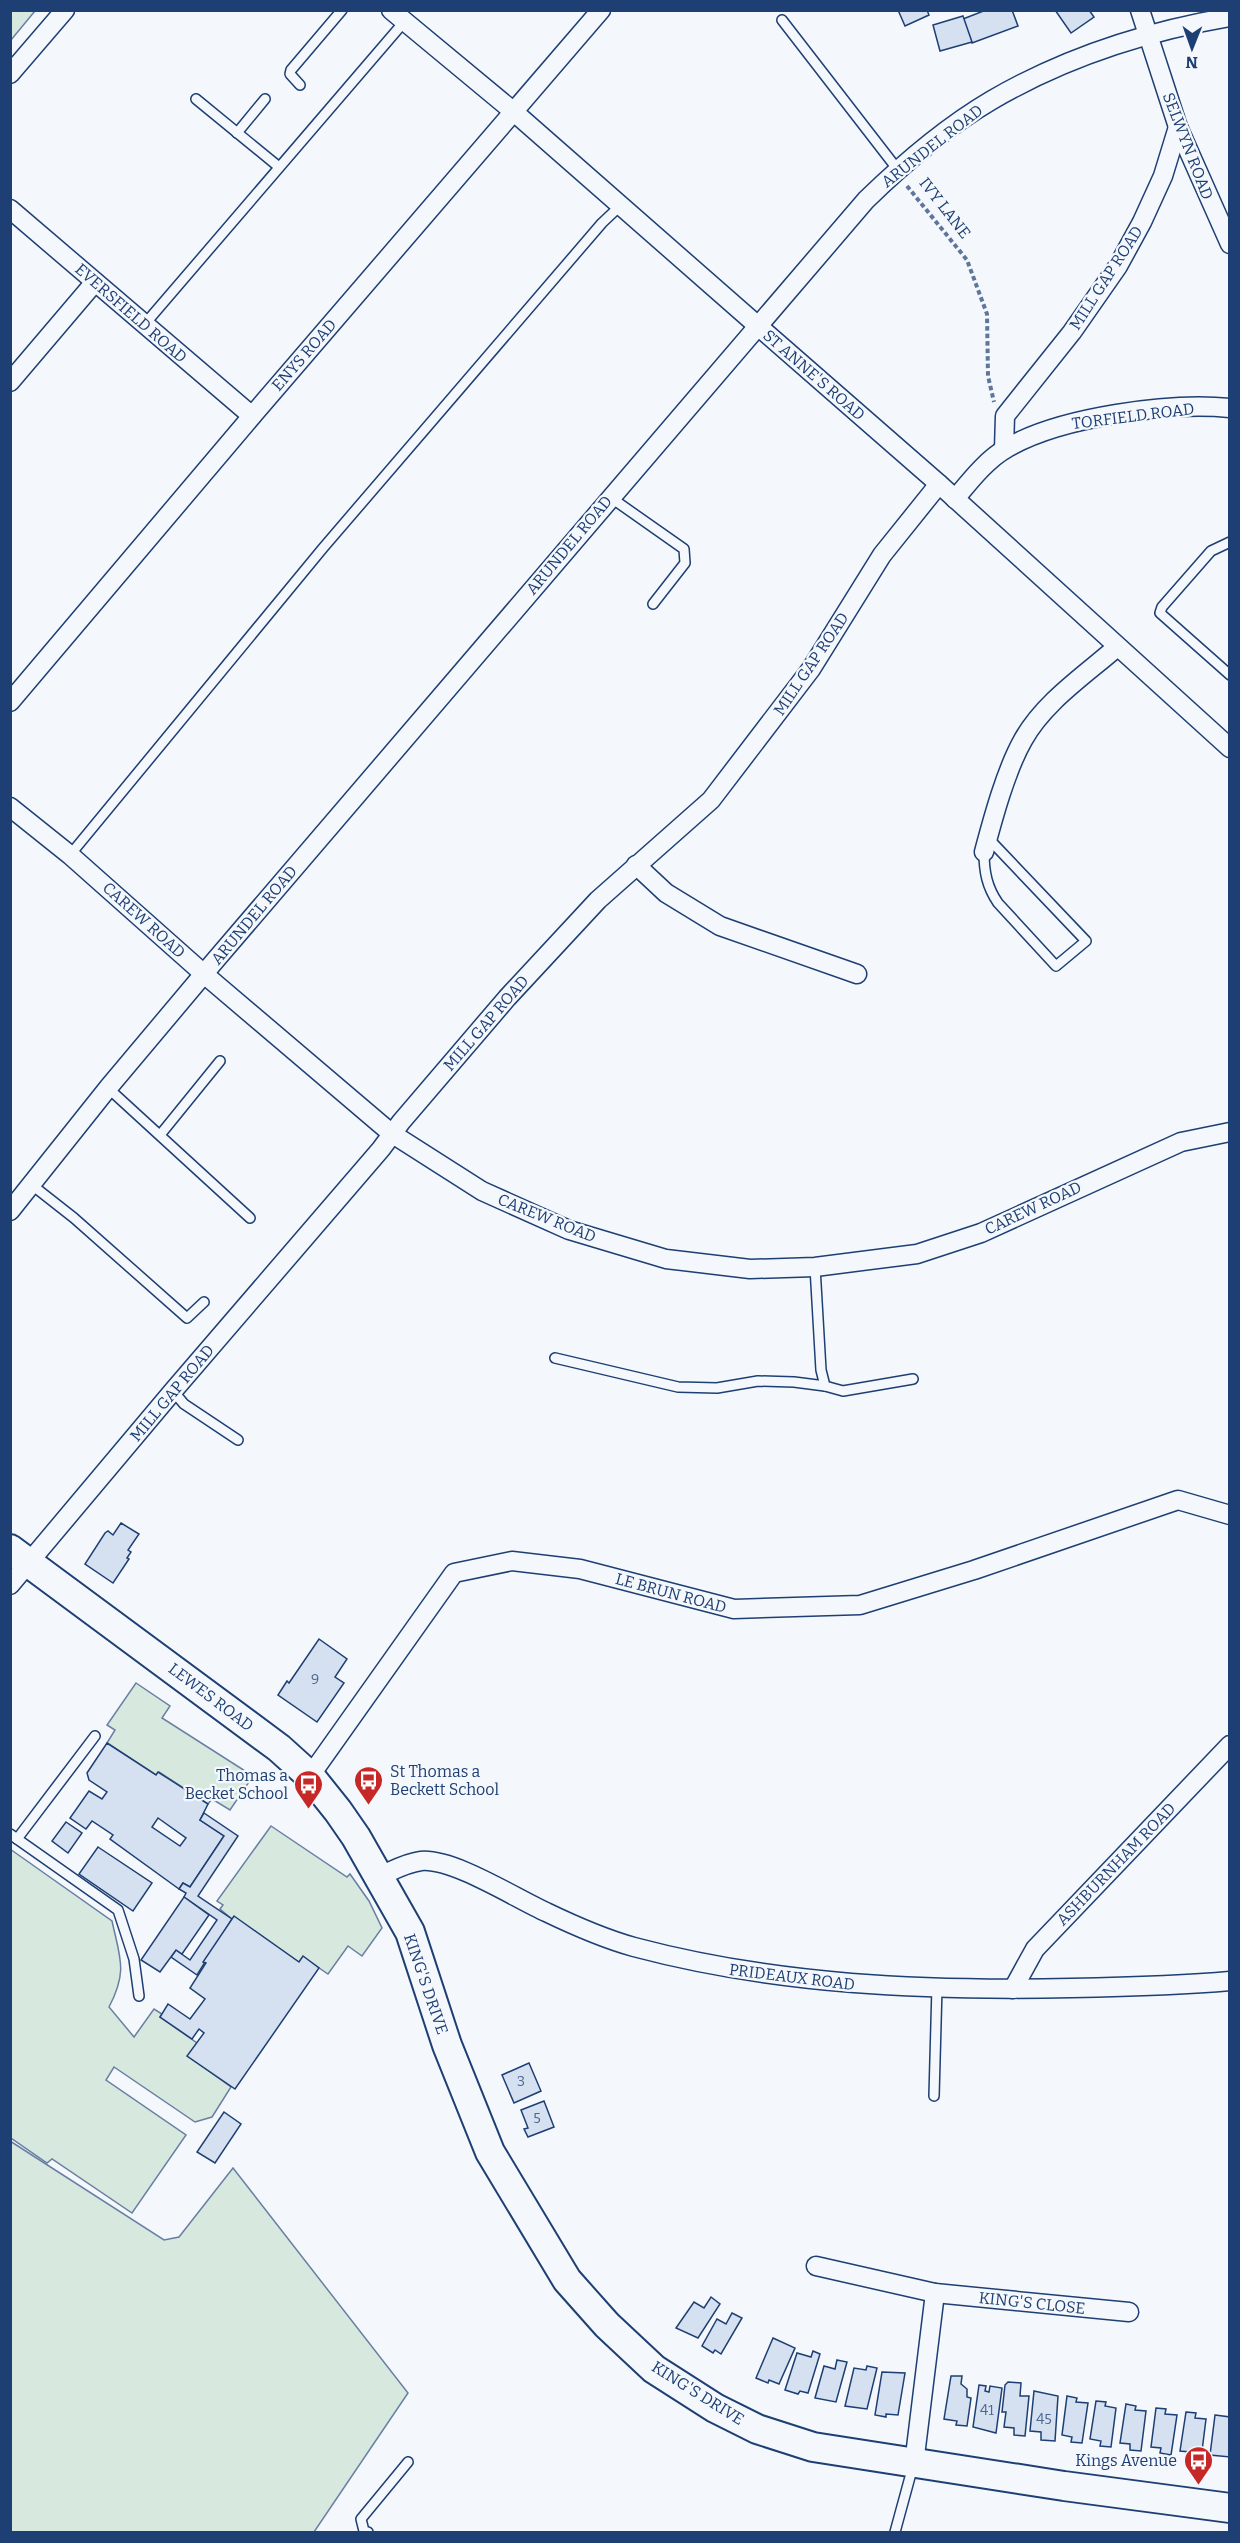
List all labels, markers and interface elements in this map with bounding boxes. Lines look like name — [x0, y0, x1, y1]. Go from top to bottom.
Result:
north arrow — [1162, 18, 1222, 78]
text: N — [1185, 53, 1198, 72]
street label: SELWYN ROAD — [1159, 90, 1217, 202]
street label: ARUNDEL ROAD — [878, 101, 986, 191]
street label: IVY LANE — [915, 174, 975, 242]
street label: MILL GAP ROAD — [1065, 222, 1147, 334]
street label: EVERSFIELD ROAD — [71, 259, 191, 367]
street label: ENYS ROAD — [268, 315, 340, 395]
street label: ST ANNE'S ROAD — [759, 326, 869, 424]
street label: TORFIELD ROAD — [1071, 399, 1195, 433]
street label: ARUNDEL ROAD — [522, 492, 616, 598]
street label: MILL GAP ROAD — [770, 609, 852, 719]
street label: ARUNDEL ROAD — [207, 862, 301, 968]
street label: CAREW ROAD — [99, 878, 189, 962]
street label: MILL GAP ROAD — [439, 971, 533, 1075]
street label: CAREW ROAD — [982, 1177, 1084, 1239]
street label: CAREW ROAD — [495, 1190, 599, 1246]
street label: MILL GAP ROAD — [126, 1341, 218, 1445]
street label: LE BRUN ROAD — [613, 1569, 729, 1617]
street label: LEWES ROAD — [165, 1659, 257, 1735]
house number: 9 — [311, 1671, 319, 1688]
place label: St Thomas a Beckett School — [390, 1762, 499, 1799]
bus stop icon: St Thomas a Beckett School — [353, 1764, 385, 1806]
place label: Thomas a Becket School — [185, 1766, 288, 1803]
bus stop icon: Thomas a Becket School — [293, 1768, 325, 1810]
street label: ASHBURNHAM ROAD — [1053, 1799, 1179, 1929]
street label: KING'S DRIVE — [400, 1931, 452, 2037]
street label: PRIDEAUX ROAD — [728, 1960, 856, 1994]
house number: 3 — [517, 2073, 525, 2090]
house number: 5 — [533, 2110, 541, 2127]
street label: KING'S CLOSE — [978, 2288, 1086, 2318]
street label: KING'S DRIVE — [648, 2357, 748, 2429]
house number: 41 — [980, 2402, 994, 2419]
house number: 45 — [1036, 2411, 1052, 2428]
bus stop icon: Kings Avenue — [1182, 2444, 1214, 2486]
place label: Kings Avenue — [1075, 2451, 1177, 2470]

